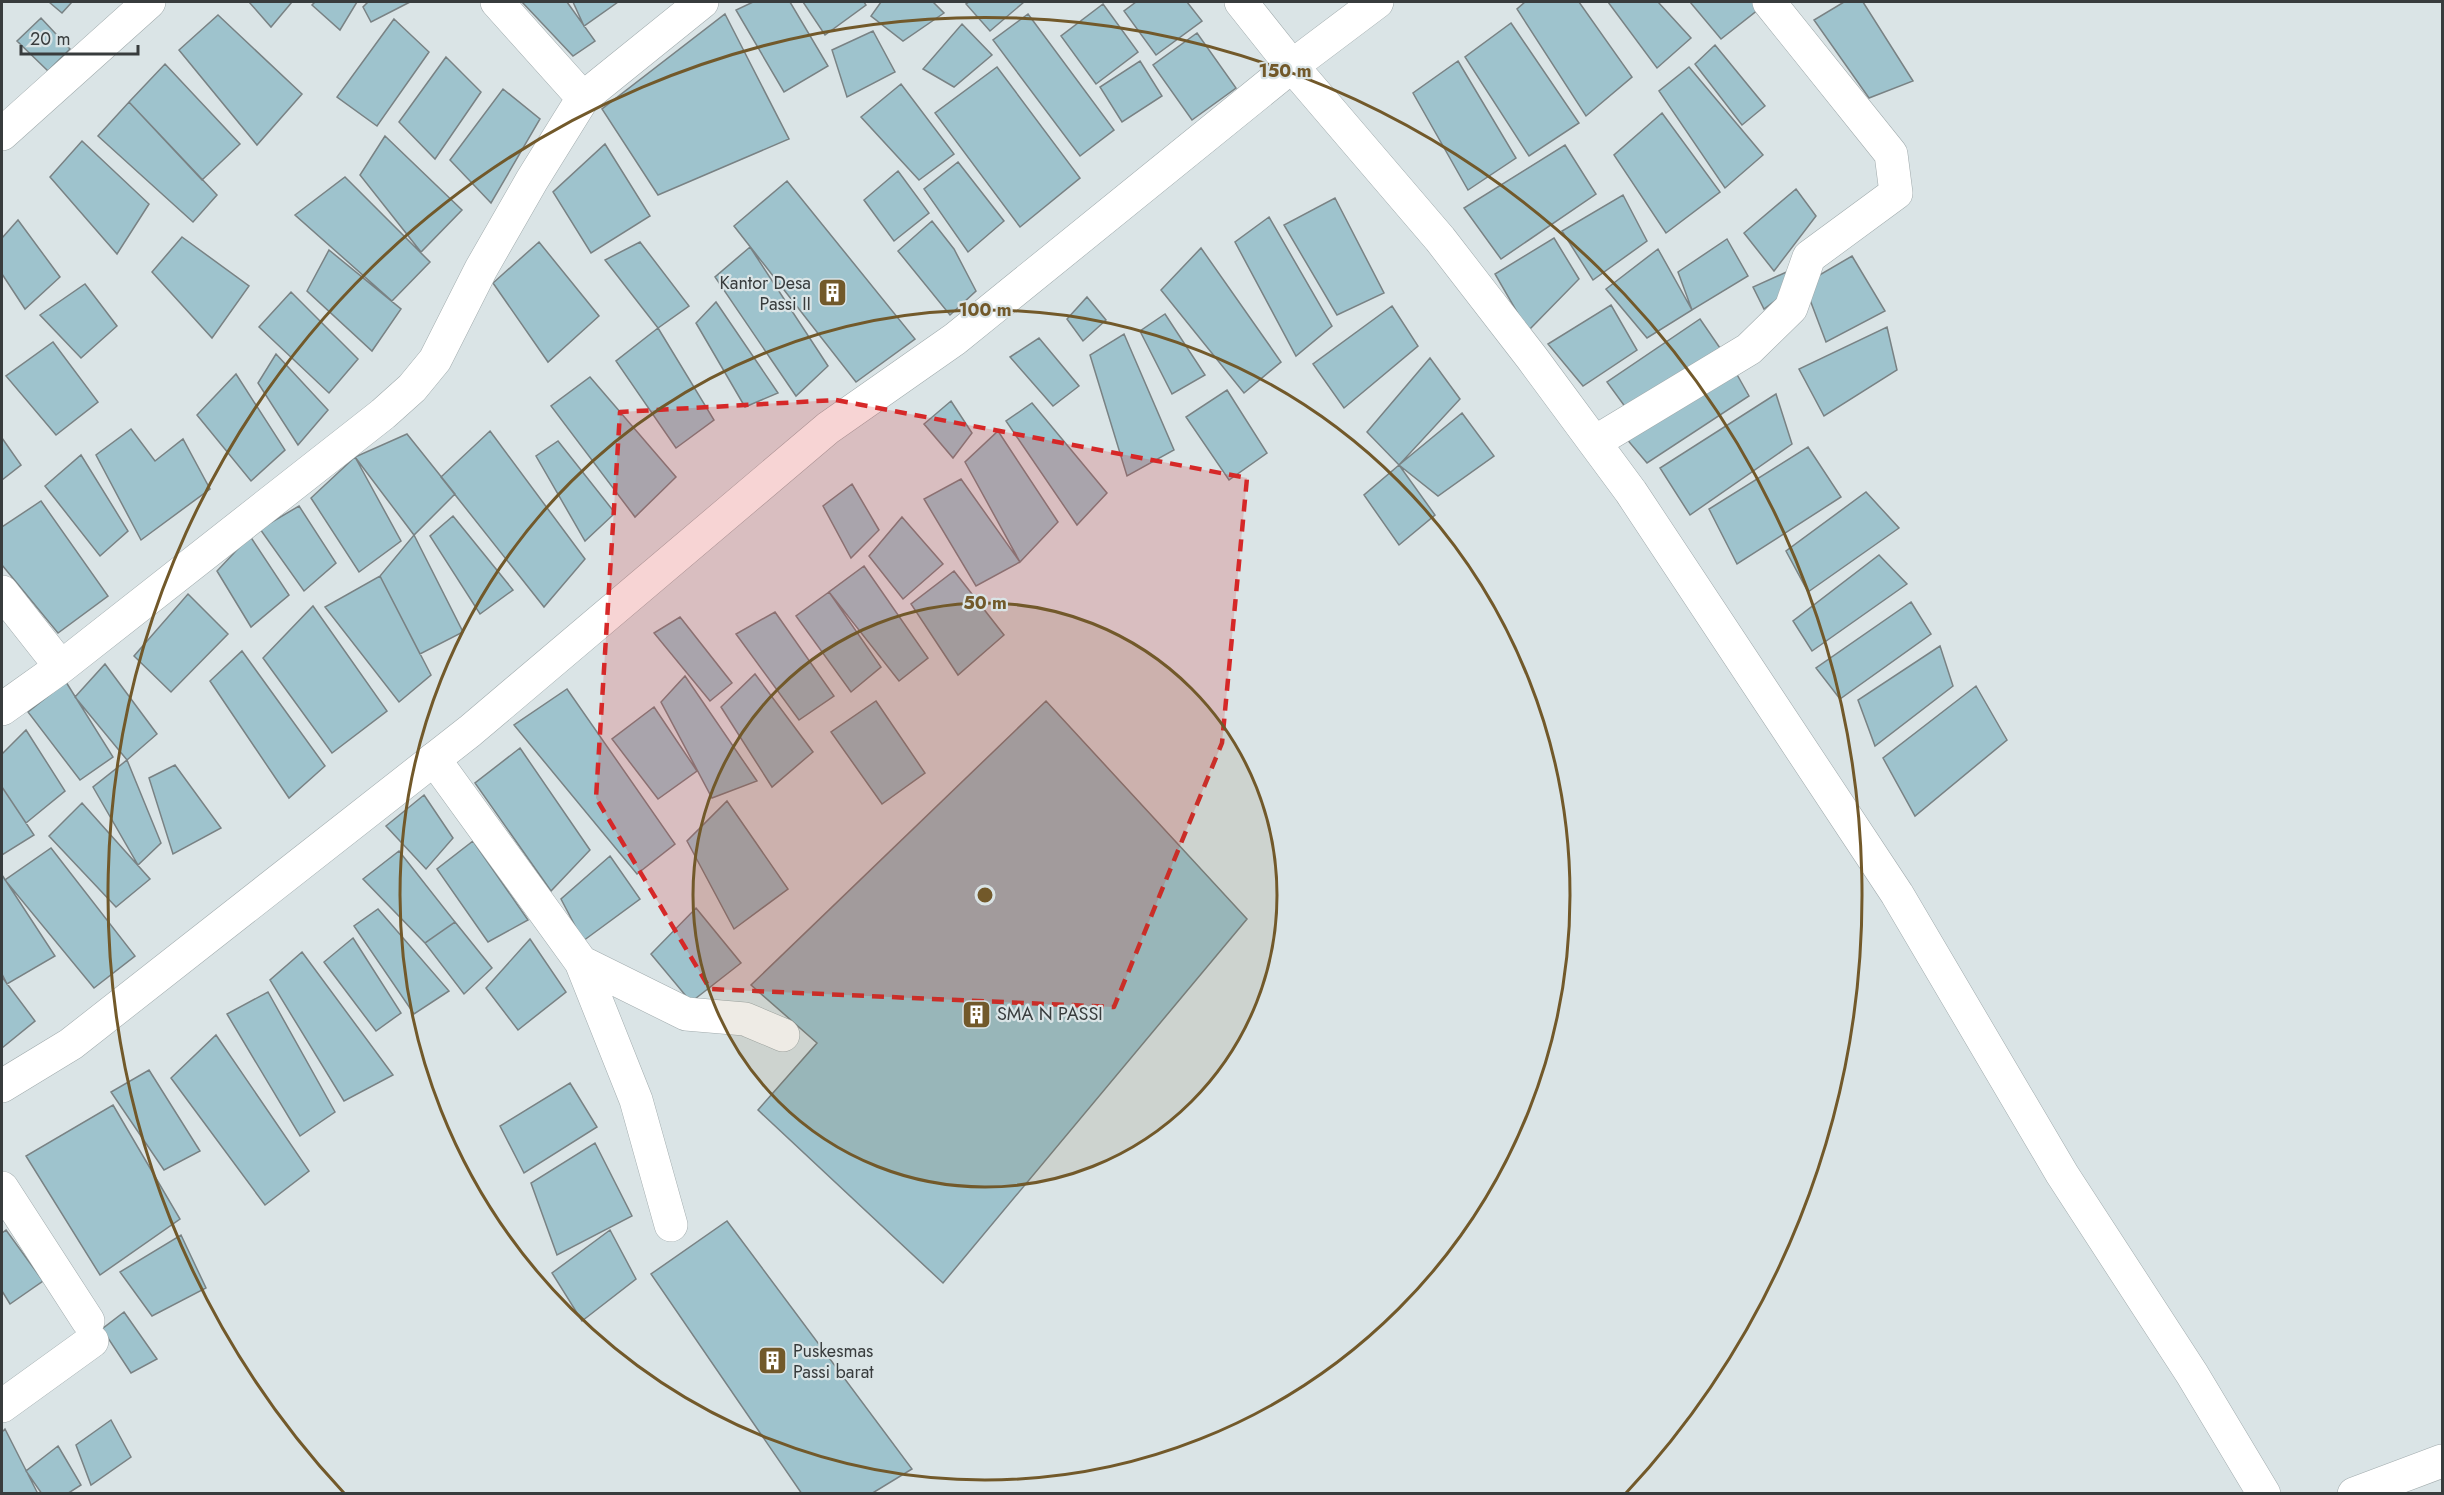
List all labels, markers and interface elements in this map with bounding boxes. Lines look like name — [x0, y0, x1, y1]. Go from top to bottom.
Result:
scale bar — [21, 18, 138, 56]
text: 20 m — [30, 26, 70, 52]
text: 150 m — [1259, 58, 1311, 84]
place label: Kantor Desa Passi II — [720, 270, 811, 317]
building icon: Kantor Desa Passi II — [816, 277, 848, 309]
text: 100 m — [958, 297, 1012, 323]
text: 50 m — [963, 590, 1007, 616]
centre of rings — [975, 885, 995, 905]
building icon: SMA N PASSI — [960, 998, 992, 1030]
place label: SMA N PASSI — [997, 1001, 1103, 1027]
place label: Puskesmas Passi barat — [793, 1338, 874, 1385]
building icon: Puskesmas Passi barat — [756, 1345, 788, 1377]

